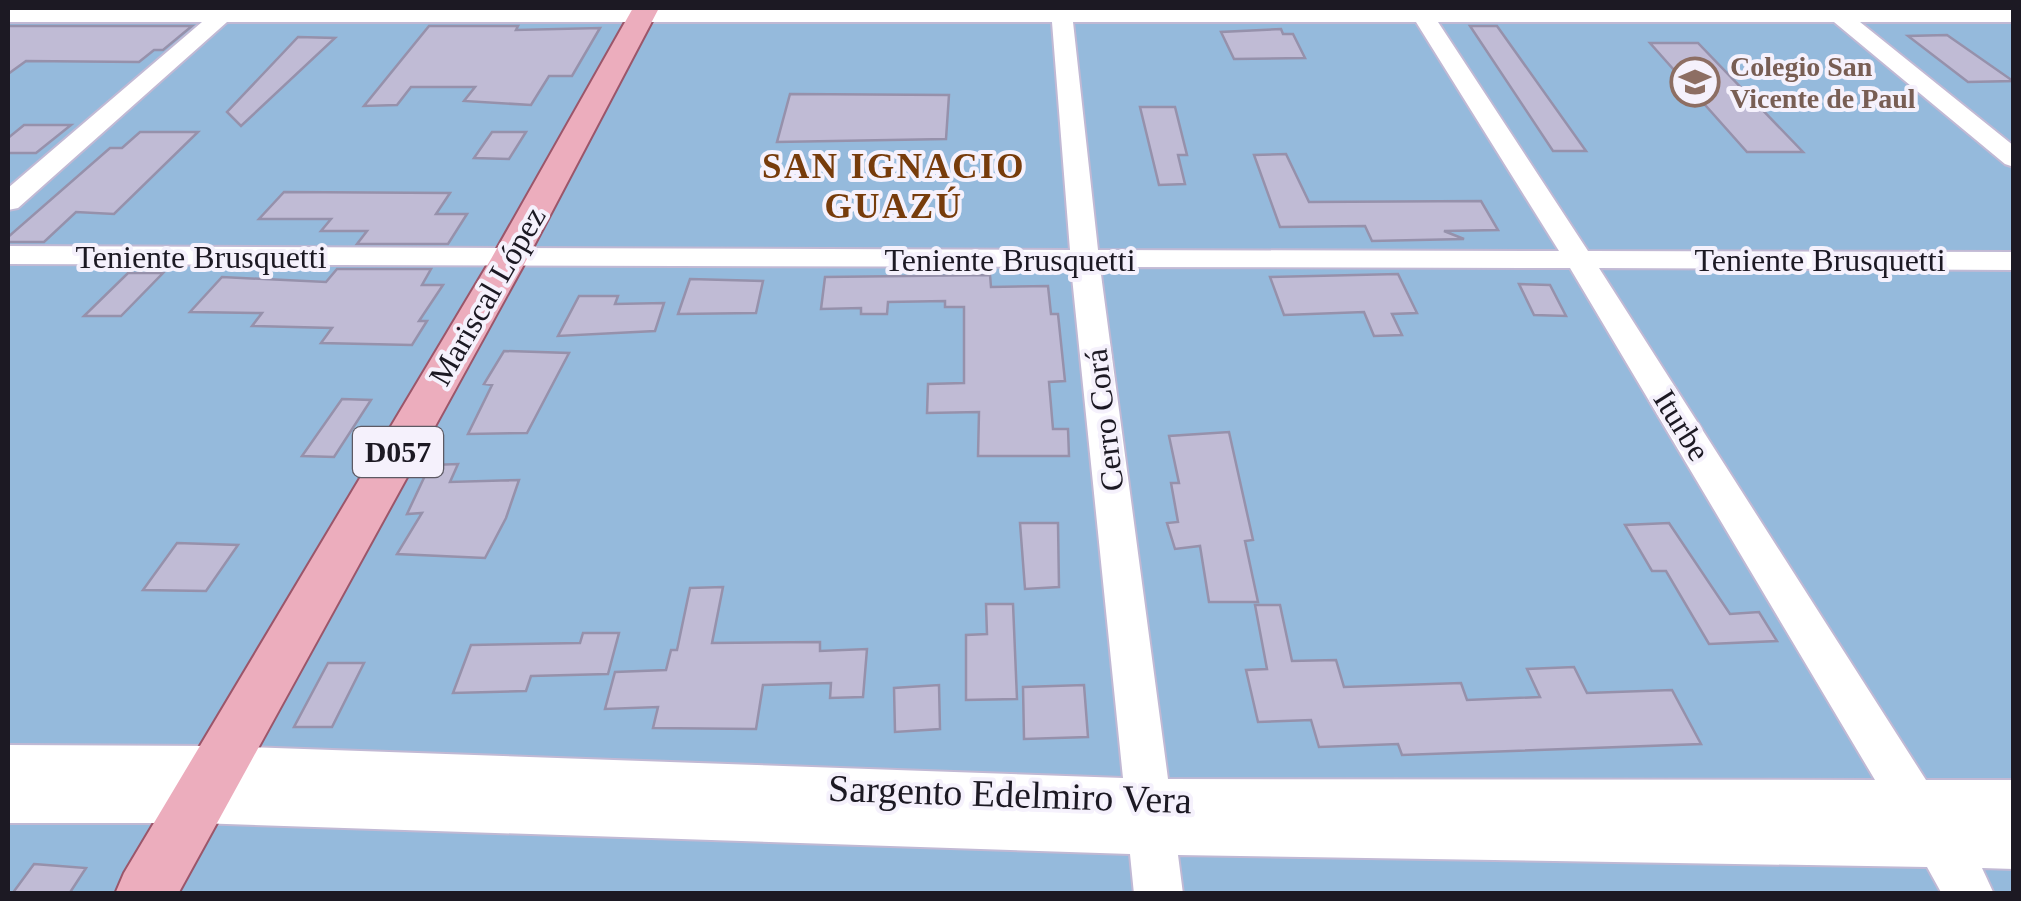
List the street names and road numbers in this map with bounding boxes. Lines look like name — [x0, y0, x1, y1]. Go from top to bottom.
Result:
street label: Mariscal López — [421, 200, 553, 392]
street label: Teniente Brusquetti — [75, 239, 327, 275]
street label: Teniente Brusquetti — [884, 242, 1136, 278]
street label: Teniente Brusquetti — [1694, 242, 1946, 278]
street label: Cerro Corá — [1077, 347, 1131, 493]
street label: Iturbe — [1646, 383, 1718, 467]
road number: D057 — [353, 427, 443, 477]
street label: Sargento Edelmiro Vera — [828, 767, 1193, 821]

